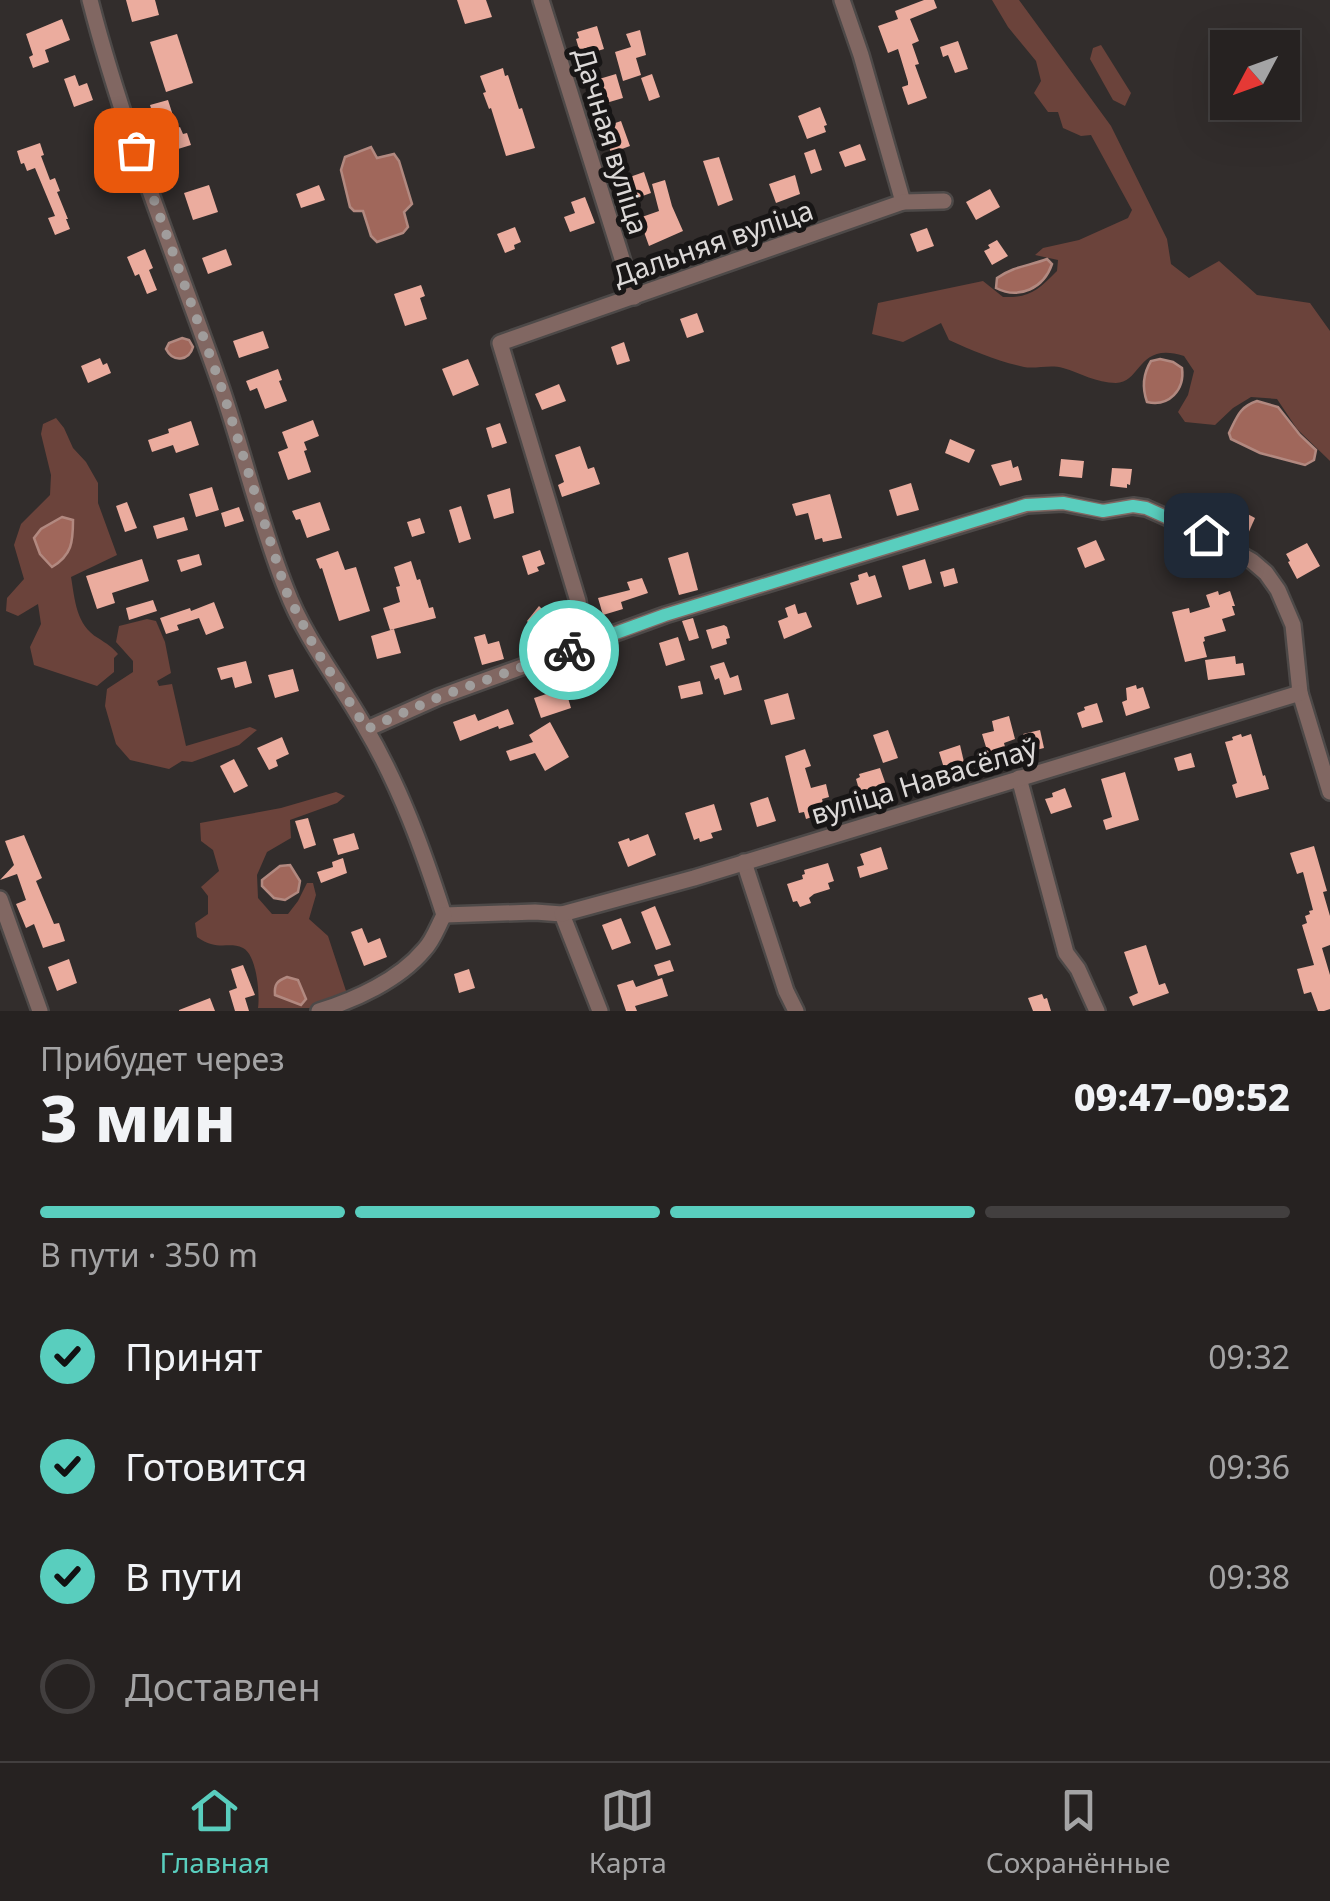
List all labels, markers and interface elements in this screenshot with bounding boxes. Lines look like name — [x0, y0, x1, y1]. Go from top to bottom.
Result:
north arrow — [1210, 30, 1300, 120]
map controls — [1210, 30, 1300, 120]
street label: Дачная вуліца — [566, 43, 658, 239]
pin — [94, 108, 179, 193]
icon: bag — [109, 123, 164, 178]
street label: Дальняя вуліца — [608, 190, 818, 294]
pin — [1164, 493, 1249, 578]
icon: home — [1179, 508, 1234, 563]
courier — [519, 600, 619, 700]
icon: bike — [542, 623, 597, 678]
street label: вуліца Навасёлаў — [806, 727, 1042, 833]
text: Прибудет через — [40, 1037, 285, 1080]
text: 09:47–09:52 — [1074, 1070, 1290, 1122]
text: 3 мин — [40, 1073, 236, 1161]
text: В пути · 350 m — [40, 1233, 258, 1276]
icon: check — [40, 1329, 95, 1384]
text: Принят — [125, 1330, 262, 1382]
text: 09:32 — [1208, 1335, 1290, 1378]
icon: check — [40, 1439, 95, 1494]
text: Готовится — [125, 1440, 307, 1492]
text: 09:36 — [1208, 1445, 1290, 1488]
icon: check — [40, 1549, 95, 1604]
text: В пути — [125, 1550, 243, 1602]
text: 09:38 — [1208, 1555, 1290, 1598]
text: Доставлен — [125, 1660, 321, 1712]
tab: Главная — [160, 1783, 270, 1881]
tab: Карта — [589, 1783, 667, 1881]
tab: Сохранённые — [986, 1783, 1170, 1881]

